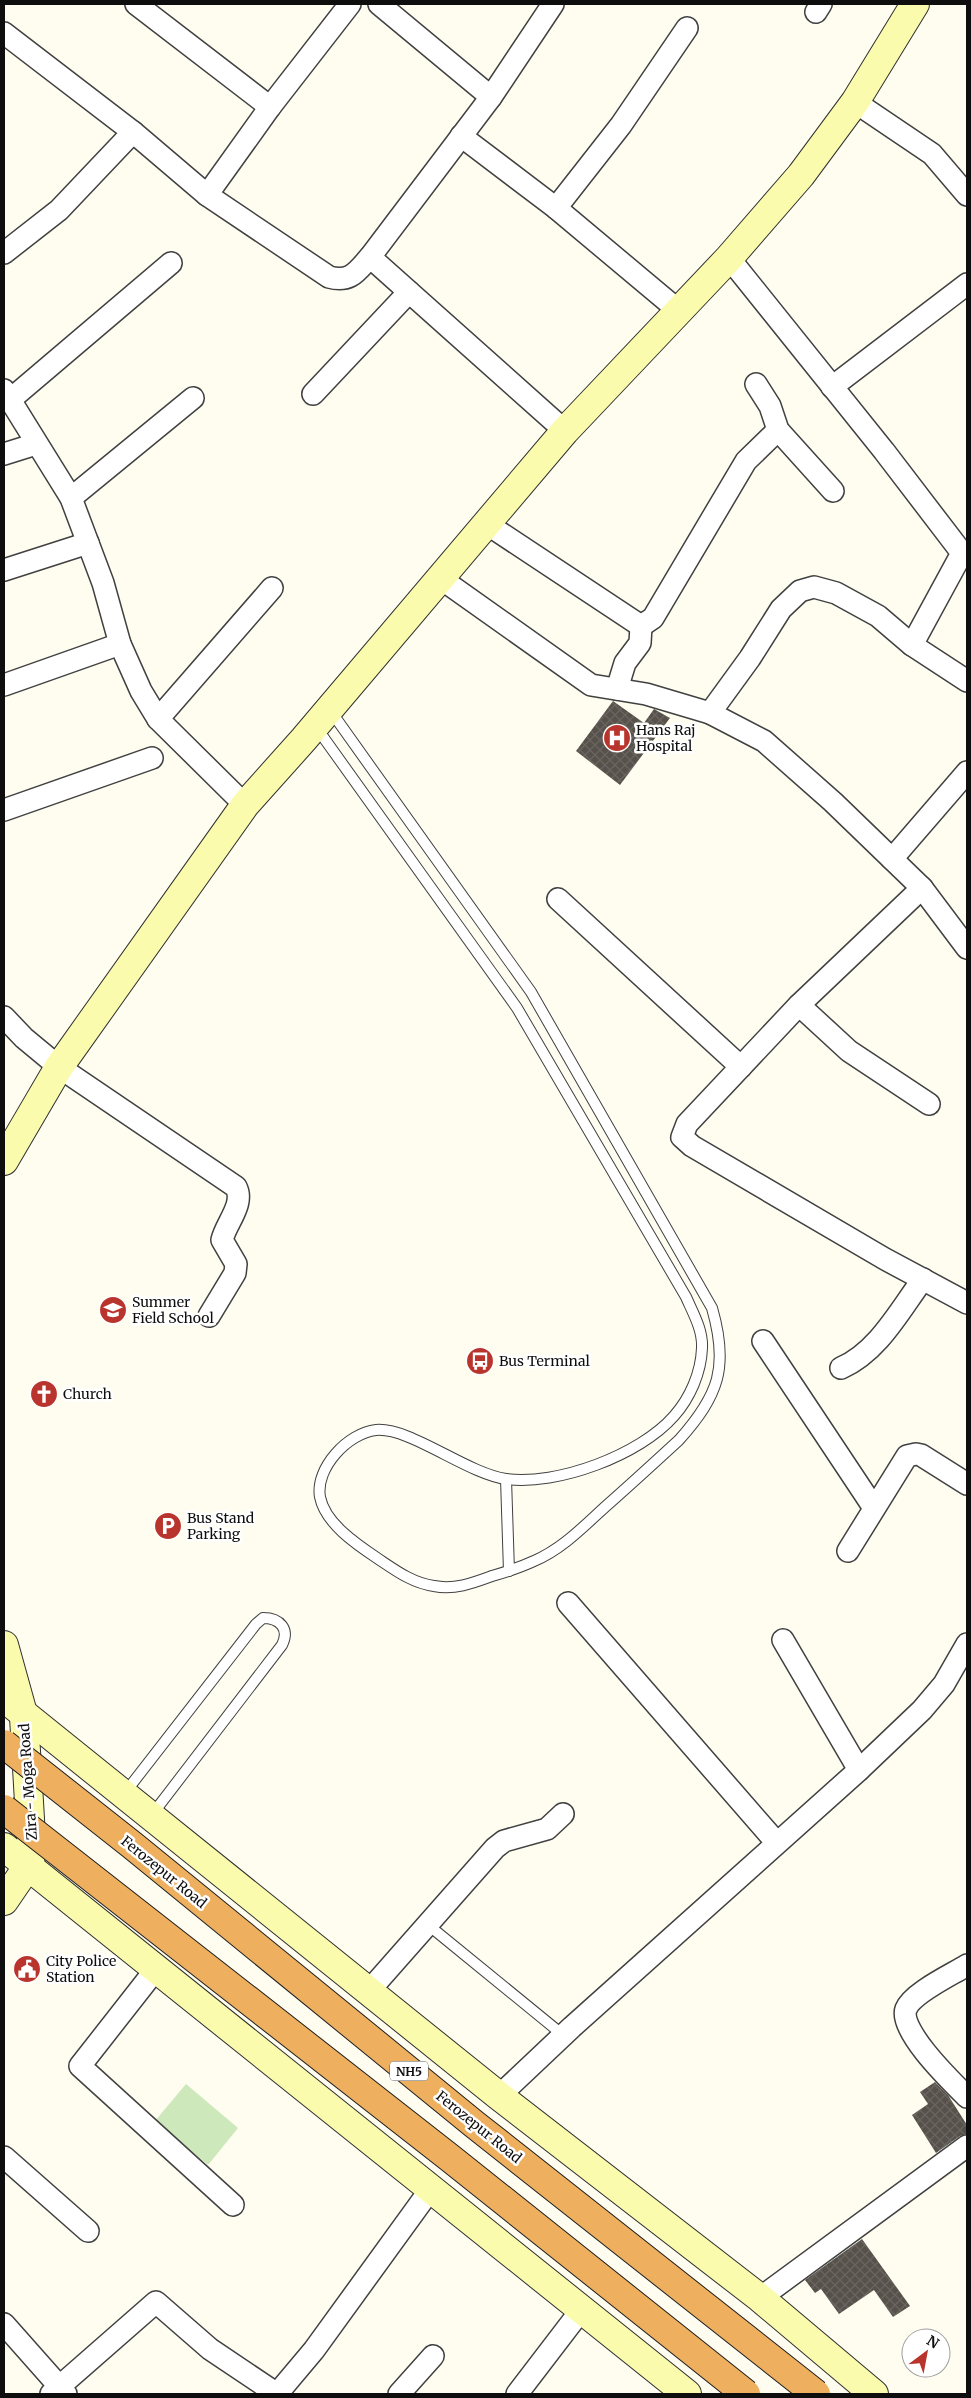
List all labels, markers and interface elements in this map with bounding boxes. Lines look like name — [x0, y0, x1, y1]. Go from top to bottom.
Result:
place label: Hans Raj Hospital — [636, 721, 696, 755]
hospital icon: Hans Raj Hospital — [602, 723, 632, 753]
place label: Summer Field School — [132, 1293, 214, 1327]
school or university icon: Summer Field School — [98, 1295, 128, 1325]
bus stop icon: Bus Terminal — [465, 1346, 495, 1376]
place label: Bus Terminal — [499, 1352, 591, 1370]
church icon: Church — [29, 1379, 59, 1409]
place label: Church — [63, 1385, 112, 1403]
place label: Bus Stand Parking — [187, 1509, 255, 1543]
parking icon: Bus Stand Parking — [153, 1511, 183, 1541]
street label: Zira - Moga Road — [15, 1722, 41, 1841]
street label: Ferozepur Road — [118, 1832, 211, 1912]
place label: City Police Station — [46, 1952, 116, 1986]
public building icon: City Police Station — [12, 1954, 42, 1984]
road number: NH5 — [390, 2062, 428, 2080]
street label: Ferozepur Road — [433, 2087, 526, 2167]
north arrow — [901, 2328, 951, 2378]
text: N — [923, 2331, 942, 2353]

